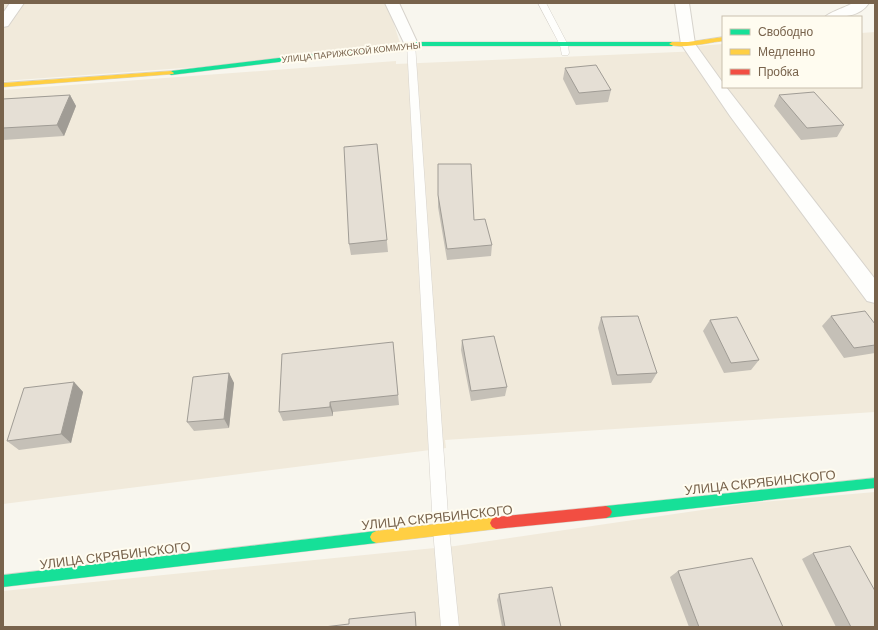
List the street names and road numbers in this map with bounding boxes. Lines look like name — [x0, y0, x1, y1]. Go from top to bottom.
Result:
street label: УЛИЦА ПАРИЖСКОЙ КОММУНЫ — [281, 39, 421, 65]
street label: УЛИЦА СКРЯБИНСКОГО — [684, 466, 836, 498]
street label: УЛИЦА СКРЯБИНСКОГО — [361, 501, 513, 533]
street label: УЛИЦА СКРЯБИНСКОГО — [39, 538, 191, 572]

